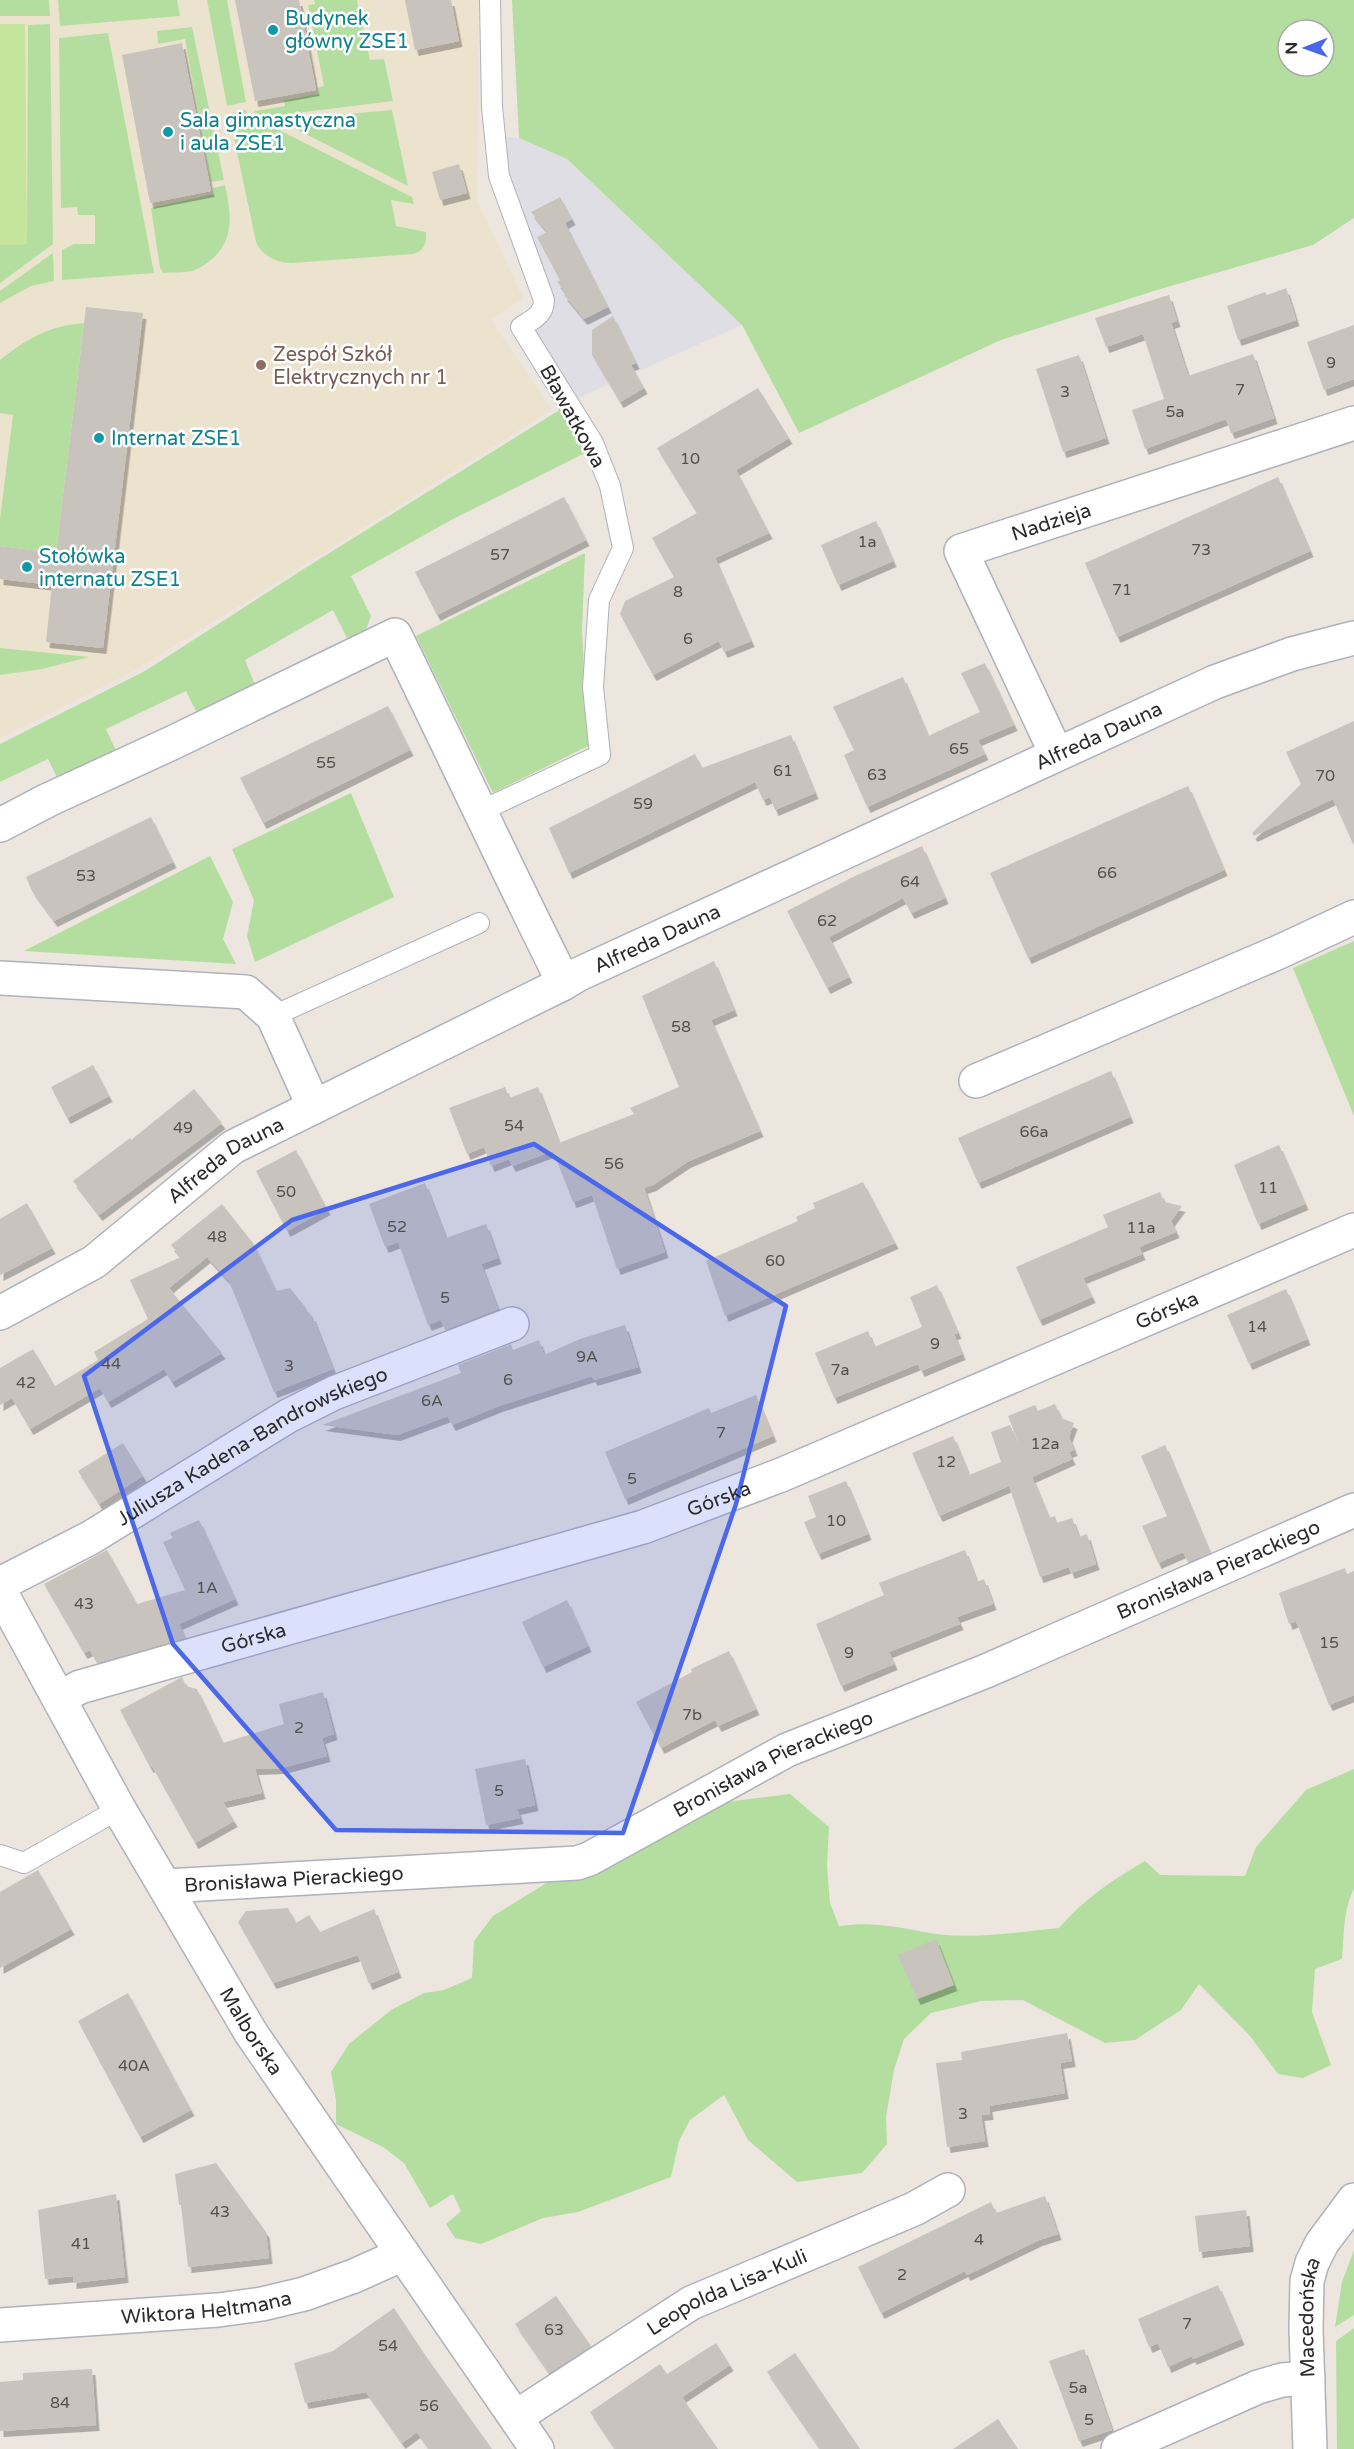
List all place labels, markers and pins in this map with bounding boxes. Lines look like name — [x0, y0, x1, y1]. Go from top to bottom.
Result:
place label: Budynek główny ZSE1 — [285, 7, 409, 54]
marker: Budynek główny ZSE1 — [266, 23, 280, 37]
place label: Sala gimnastyczna i aula ZSE1 — [180, 109, 356, 156]
marker: Sala gimnastyczna i aula ZSE1 — [161, 125, 175, 139]
place label: Zespół Szkół Elektrycznych nr 1 — [273, 343, 448, 390]
marker: Zespół Szkół Elektrycznych nr 1 — [254, 358, 268, 372]
place label: Internat ZSE1 — [111, 427, 241, 451]
marker: Internat ZSE1 — [92, 431, 106, 445]
place label: Stołówka internatu ZSE1 — [39, 545, 181, 592]
marker: Stołówka internatu ZSE1 — [20, 560, 34, 574]

